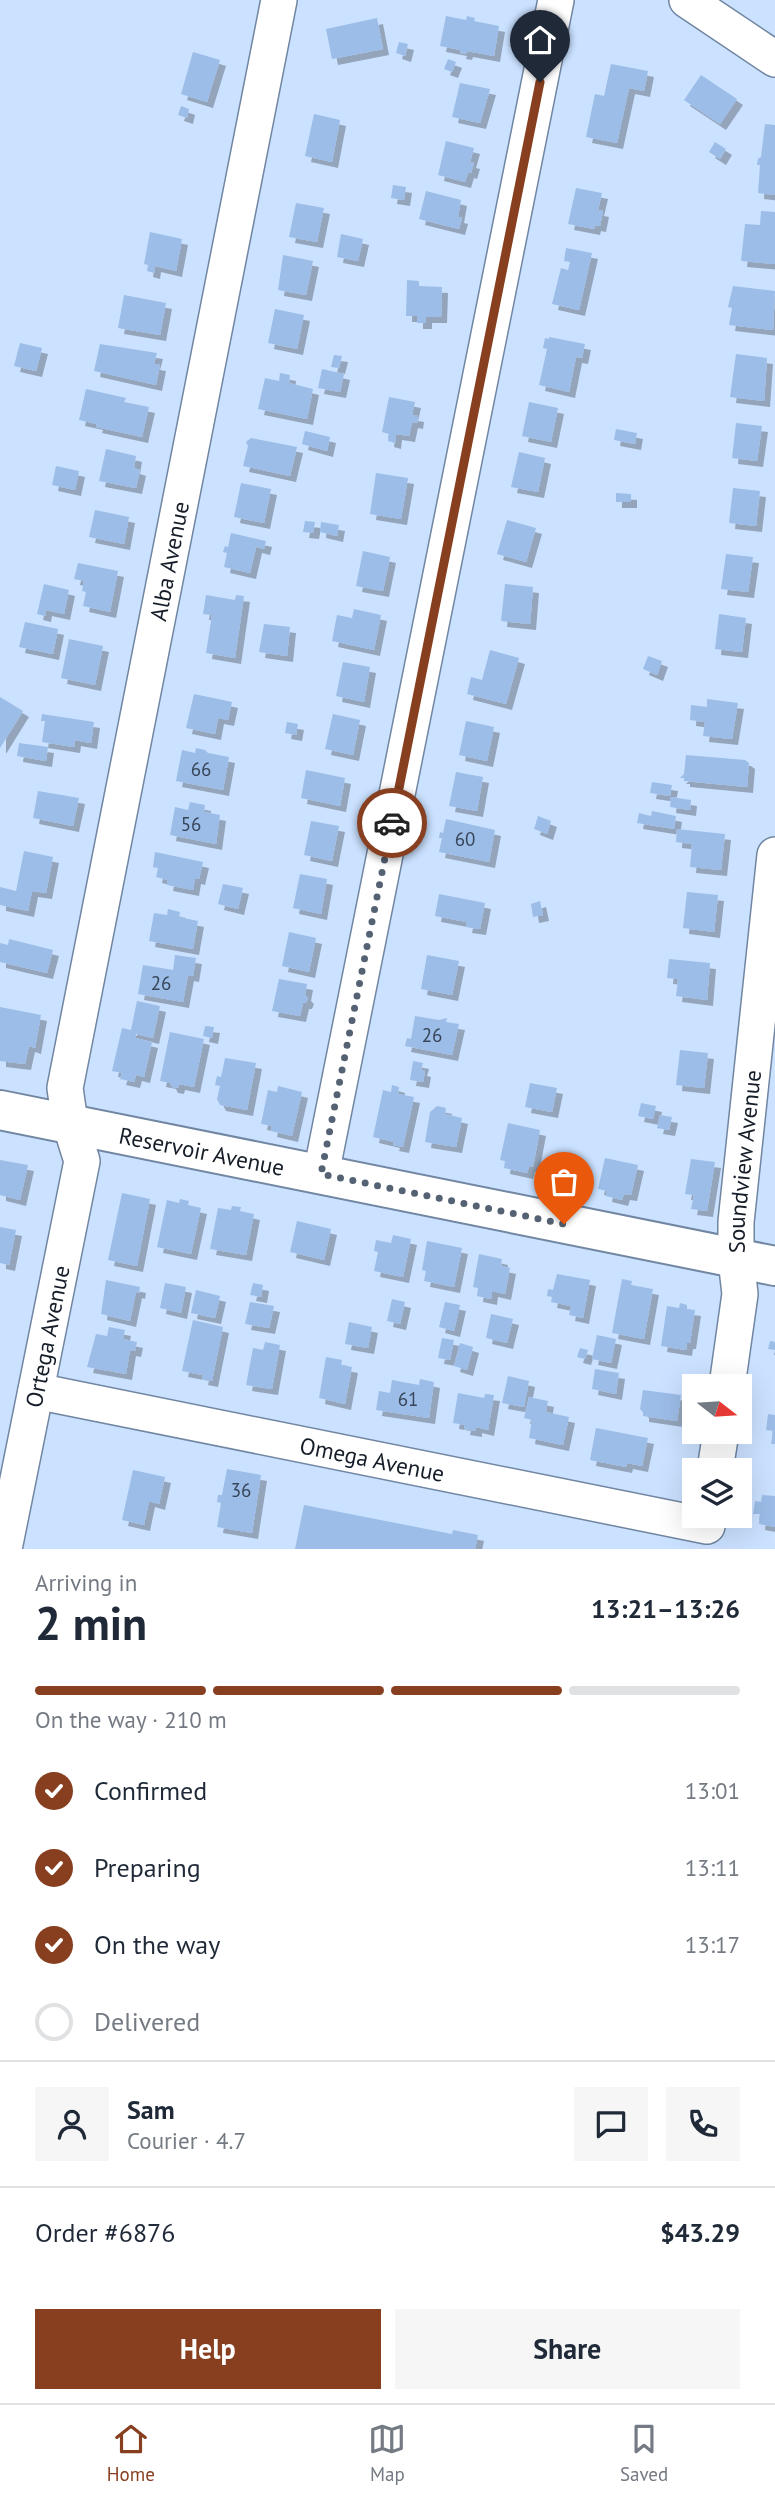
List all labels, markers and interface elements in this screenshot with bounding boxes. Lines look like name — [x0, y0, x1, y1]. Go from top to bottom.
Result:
pin — [510, 10, 570, 82]
icon: home — [521, 21, 559, 59]
street label: Alba Avenue — [143, 499, 195, 623]
house number: 66 — [191, 757, 211, 781]
courier — [357, 788, 427, 858]
icon: car — [373, 804, 411, 842]
house number: 56 — [181, 812, 201, 836]
house number: 60 — [455, 827, 475, 851]
house number: 26 — [151, 971, 171, 995]
house number: 26 — [422, 1023, 442, 1047]
street label: Soundview Avenue — [722, 1068, 767, 1253]
street label: Reservoir Avenue — [117, 1120, 287, 1181]
pin — [534, 1152, 594, 1224]
icon: bag — [545, 1163, 583, 1201]
street label: Ortega Avenue — [18, 1263, 75, 1410]
north arrow — [682, 1374, 752, 1444]
map controls — [682, 1374, 752, 1528]
house number: 61 — [398, 1387, 418, 1411]
street label: Omega Avenue — [297, 1430, 447, 1487]
button: layers — [682, 1458, 752, 1528]
house number: 36 — [231, 1478, 251, 1502]
text: Arriving in — [35, 1568, 137, 1597]
text: 13:21–13:26 — [591, 1592, 740, 1625]
text: 2 min — [35, 1593, 147, 1653]
text: On the way · 210 m — [35, 1705, 227, 1734]
icon: check — [35, 1772, 73, 1810]
text: Confirmed — [94, 1774, 207, 1807]
text: 13:01 — [685, 1776, 740, 1805]
icon: check — [35, 1849, 73, 1887]
text: Preparing — [94, 1851, 201, 1884]
text: 13:11 — [685, 1853, 740, 1882]
icon: check — [35, 1926, 73, 1964]
text: On the way — [94, 1928, 220, 1961]
text: 13:17 — [685, 1930, 740, 1959]
text: Delivered — [94, 2005, 200, 2038]
button: person — [35, 2087, 109, 2161]
button: chat — [574, 2087, 648, 2161]
button: phone — [666, 2087, 740, 2161]
text: Sam — [127, 2093, 175, 2126]
text: Courier · 4.7 — [127, 2126, 246, 2155]
text: Order #6876 — [35, 2216, 175, 2249]
text: $43.29 — [660, 2216, 740, 2249]
button: Help — [35, 2309, 381, 2389]
button: Share — [395, 2309, 740, 2389]
tab: Home — [107, 2420, 155, 2486]
tab: Map — [368, 2420, 406, 2486]
tab: Saved — [620, 2420, 668, 2486]

